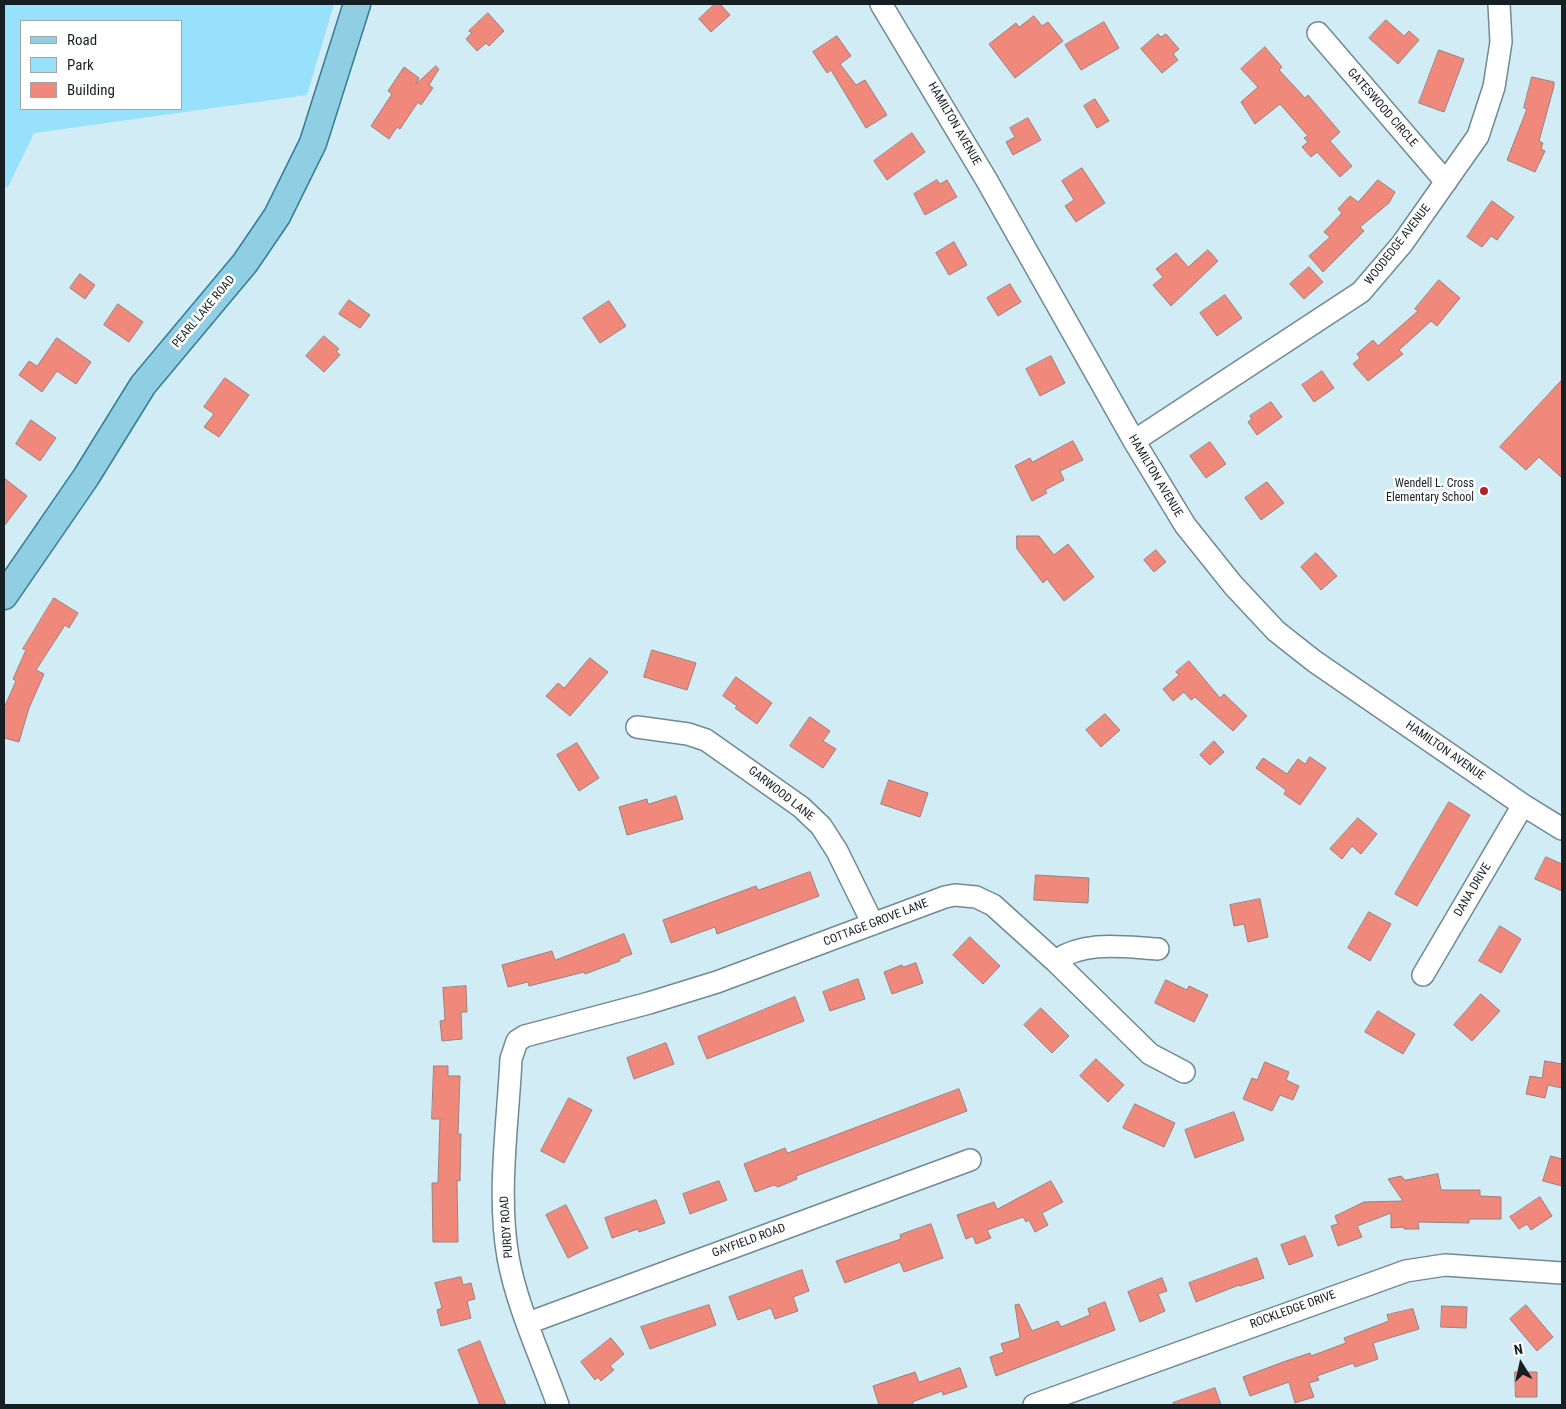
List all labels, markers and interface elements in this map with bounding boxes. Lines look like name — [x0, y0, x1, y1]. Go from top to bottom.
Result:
legend — [20, 20, 182, 110]
text: Road — [67, 31, 97, 49]
text: Park — [67, 56, 94, 74]
street label: GATESWOOD CIRCLE — [1344, 66, 1420, 150]
street label: HAMILTON AVENUE — [924, 80, 984, 168]
text: Building — [67, 81, 115, 99]
street label: WOODEDGE AVENUE — [1362, 202, 1434, 288]
street label: PEARL LAKE ROAD — [170, 273, 238, 351]
street label: HAMILTON AVENUE — [1125, 432, 1185, 520]
place label: Wendell L. Cross Elementary School — [1386, 477, 1474, 505]
marker: Wendell L. Cross Elementary School — [1478, 485, 1490, 497]
street label: HAMILTON AVENUE — [1403, 718, 1487, 784]
street label: GARWOOD LANE — [745, 764, 817, 824]
street label: DANA DRIVE — [1451, 861, 1495, 919]
street label: COTTAGE GROVE LANE — [822, 896, 930, 950]
street label: PURDY ROAD — [498, 1195, 516, 1259]
street label: GAYFIELD ROAD — [710, 1221, 788, 1261]
street label: ROCKLEDGE DRIVE — [1248, 1288, 1338, 1332]
north arrow — [1496, 1339, 1546, 1389]
text: N — [1513, 1341, 1524, 1358]

